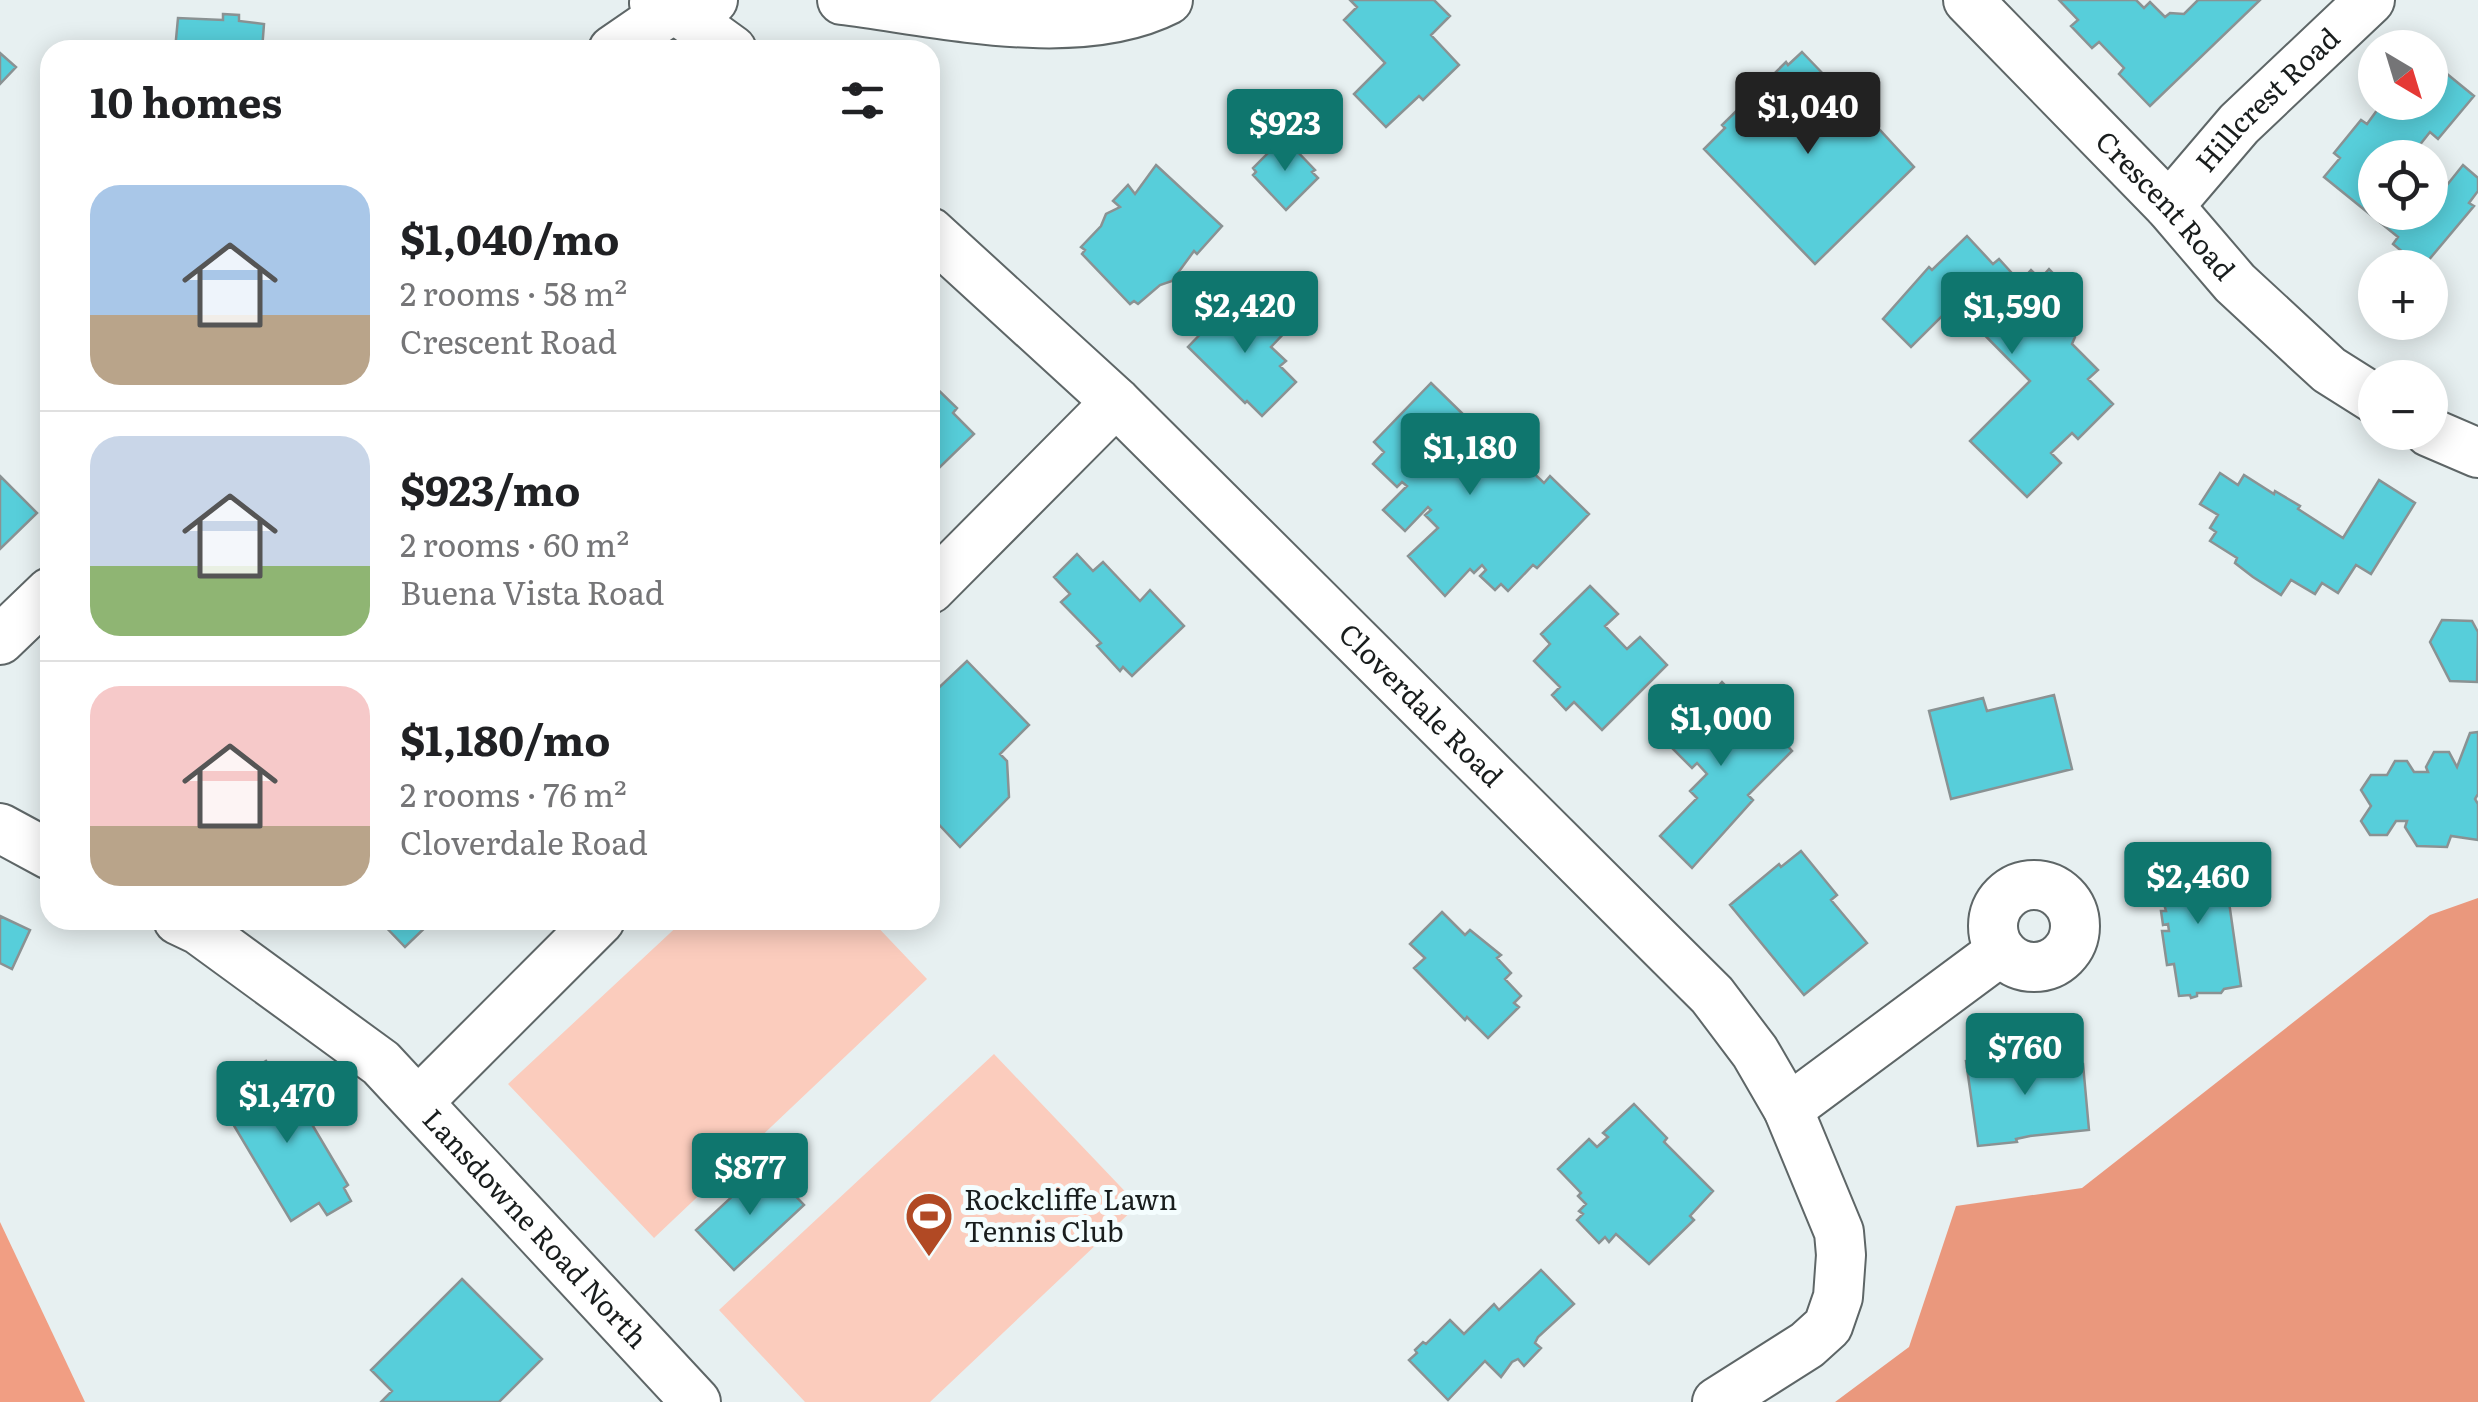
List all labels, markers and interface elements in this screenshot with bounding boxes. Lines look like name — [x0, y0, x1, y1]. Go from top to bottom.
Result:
street label: Hillcrest Road — [2184, 17, 2348, 180]
north arrow — [2358, 30, 2448, 120]
map controls — [2358, 30, 2448, 450]
text: 10 homes — [90, 69, 282, 131]
pin: $1,040 — [1727, 72, 1889, 157]
icon: filters — [835, 73, 890, 128]
text: $1,040 — [1757, 80, 1859, 128]
pin: $923 — [1226, 89, 1344, 174]
text: $923 — [1249, 97, 1321, 145]
street label: Crescent Road — [2087, 120, 2246, 288]
button: locate — [2358, 140, 2448, 230]
text: $1,040/mo — [400, 206, 619, 268]
icon: home — [170, 225, 290, 345]
button: + — [2358, 250, 2448, 340]
text: 2 rooms · 58 m² — [400, 268, 627, 316]
pin: $2,420 — [1164, 271, 1326, 356]
pin: $1,590 — [1931, 272, 2093, 357]
text: $2,420 — [1194, 279, 1296, 327]
text: $1,590 — [1963, 280, 2061, 328]
text: Crescent Road — [400, 316, 617, 364]
button: − — [2358, 360, 2448, 450]
pin: $1,180 — [1389, 413, 1551, 498]
text: $1,180 — [1423, 421, 1517, 469]
text: $923/mo — [400, 457, 580, 519]
icon: home — [170, 476, 290, 596]
text: 2 rooms · 60 m² — [400, 519, 629, 567]
text: Buena Vista Road — [400, 567, 664, 615]
street label: Cloverdale Road — [1331, 612, 1514, 795]
pin: $1,000 — [1640, 684, 1802, 769]
text: $1,000 — [1670, 692, 1772, 740]
text: $1,180/mo — [400, 707, 610, 769]
icon: home — [170, 726, 290, 846]
text: 2 rooms · 76 m² — [400, 769, 627, 817]
text: Cloverdale Road — [400, 817, 648, 865]
pin: $2,460 — [2117, 842, 2279, 927]
text: $2,460 — [2146, 850, 2250, 898]
pin: $760 — [1966, 1013, 2084, 1098]
text: $760 — [1988, 1021, 2062, 1069]
pin: $1,470 — [206, 1061, 368, 1146]
text: $1,470 — [239, 1069, 335, 1117]
street label: Lansdowne Road North — [414, 1098, 659, 1357]
pin: $877 — [691, 1133, 809, 1218]
text: $877 — [714, 1141, 786, 1189]
place label: Rockcliffe Lawn Tennis Club — [964, 1177, 1177, 1251]
sports icon: Rockcliffe Lawn Tennis Club — [903, 1190, 955, 1258]

